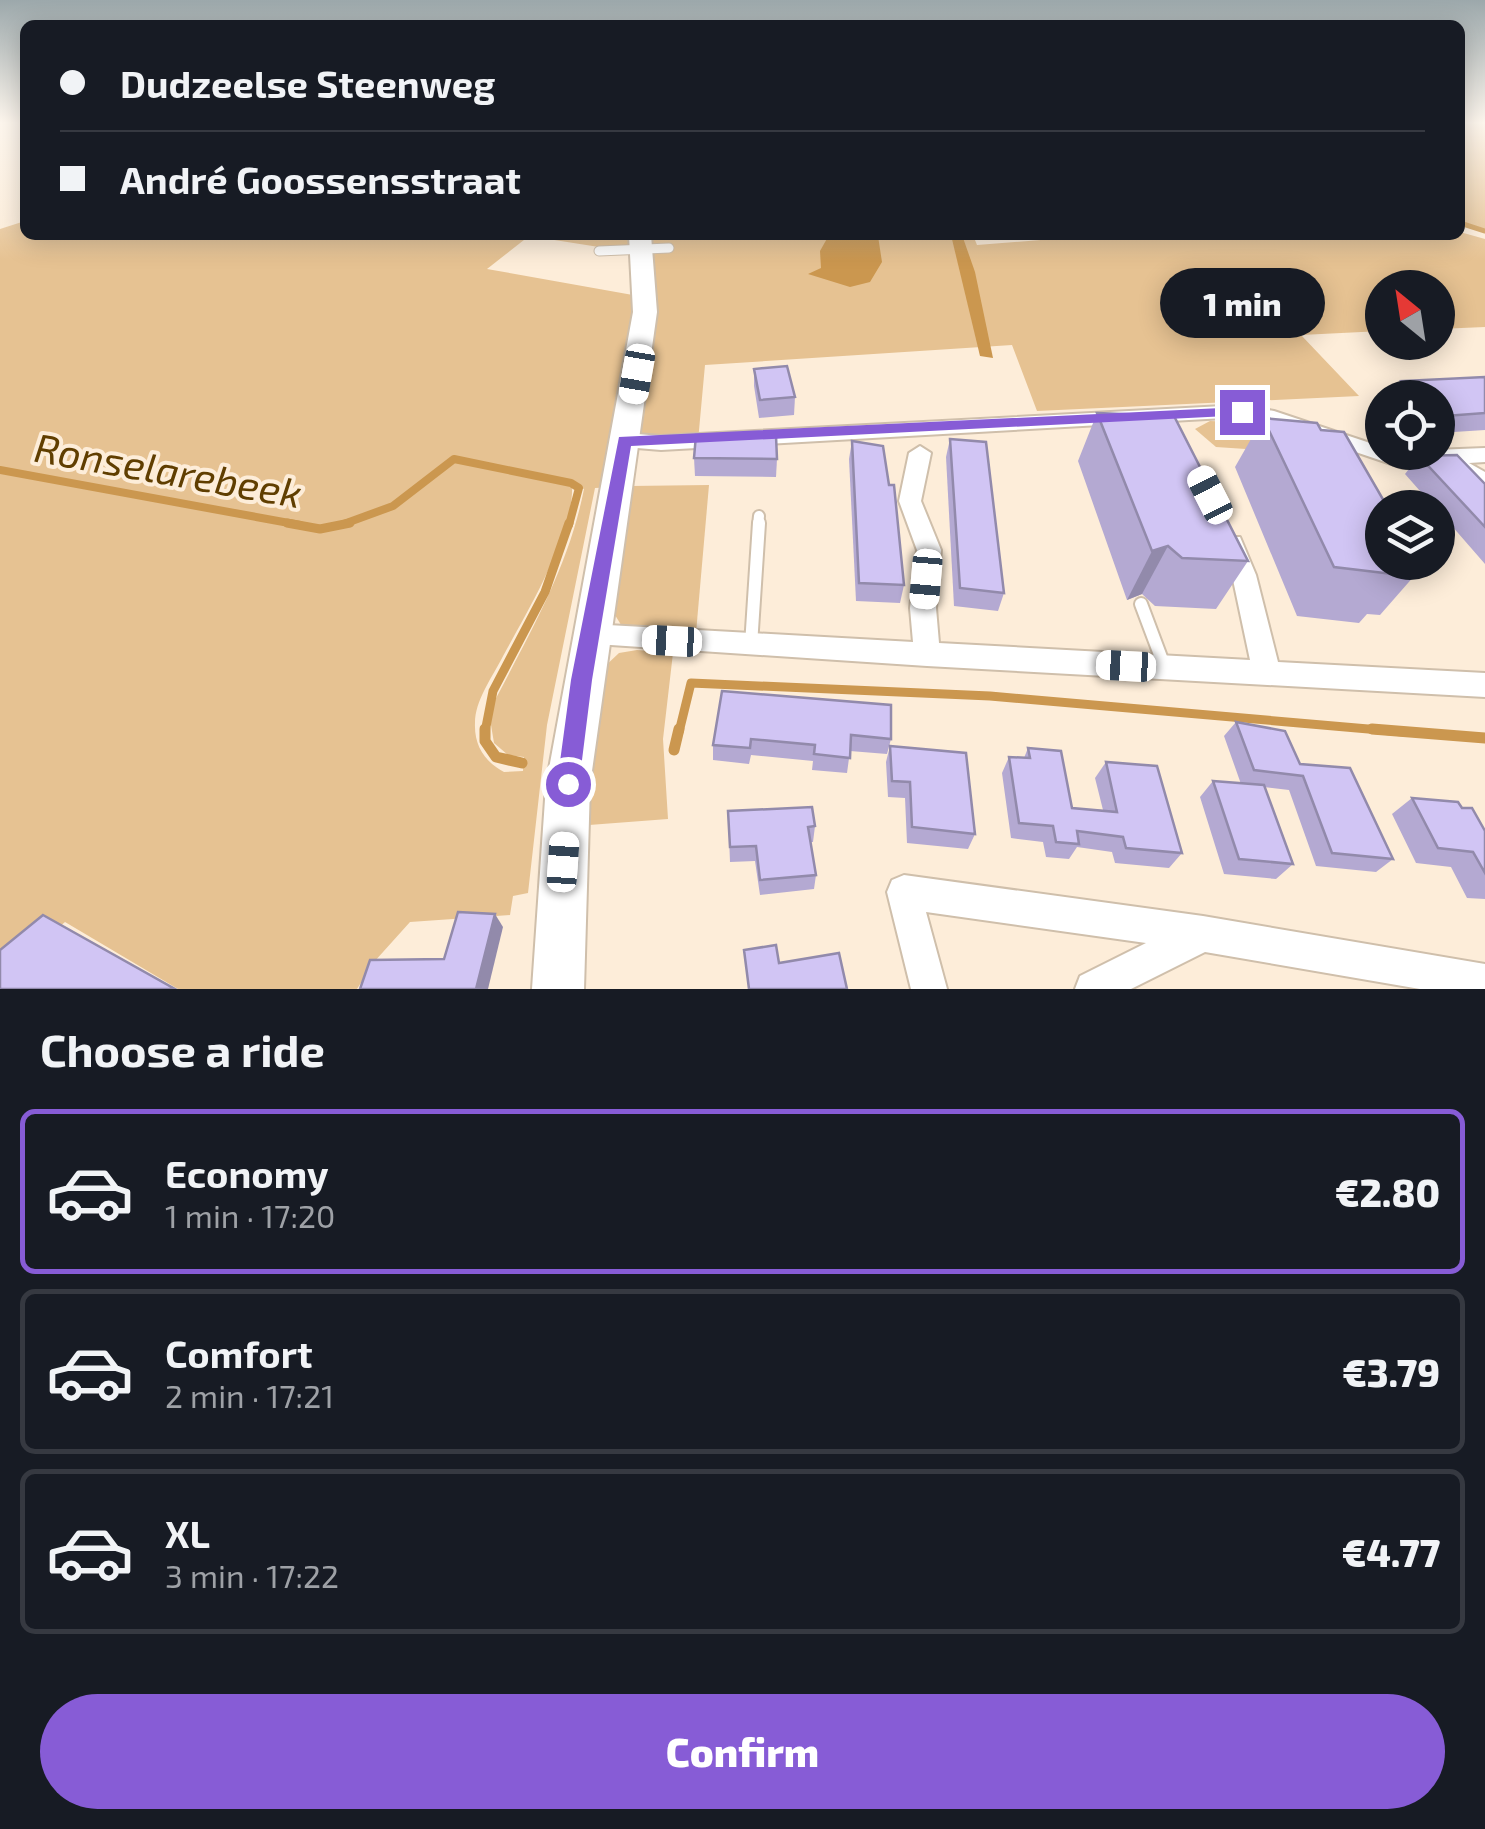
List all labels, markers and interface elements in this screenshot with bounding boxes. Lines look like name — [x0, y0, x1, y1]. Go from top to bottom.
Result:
text: Dudzeelse Steenweg — [120, 60, 495, 106]
text: André Goossensstraat — [120, 156, 521, 202]
callout: 1 min — [1160, 267, 1324, 337]
north arrow — [1365, 270, 1455, 360]
map controls — [1365, 270, 1455, 580]
text: 1 min — [1203, 284, 1282, 322]
car — [617, 342, 657, 406]
button: locate — [1365, 380, 1455, 470]
route end — [1220, 390, 1265, 435]
water label: Ronselarebeek — [31, 422, 306, 516]
car — [1183, 461, 1237, 529]
button: layers — [1365, 490, 1455, 580]
car — [908, 548, 944, 610]
car — [641, 624, 703, 658]
car — [1095, 649, 1157, 683]
route start — [546, 762, 591, 807]
car — [546, 831, 580, 893]
text: Choose a ride — [40, 1022, 325, 1076]
icon: car — [45, 1147, 135, 1237]
text: Economy — [165, 1150, 329, 1196]
text: €2.80 — [1335, 1169, 1440, 1215]
text: 1 min · 17:20 — [165, 1196, 335, 1234]
icon: car — [45, 1327, 135, 1417]
text: Comfort — [165, 1330, 313, 1376]
text: €3.79 — [1342, 1349, 1440, 1395]
text: 2 min · 17:21 — [165, 1376, 334, 1414]
icon: car — [45, 1507, 135, 1597]
text: XL — [165, 1510, 210, 1556]
text: €4.77 — [1342, 1529, 1440, 1575]
text: 3 min · 17:22 — [165, 1556, 339, 1594]
button: Confirm — [40, 1694, 1445, 1809]

